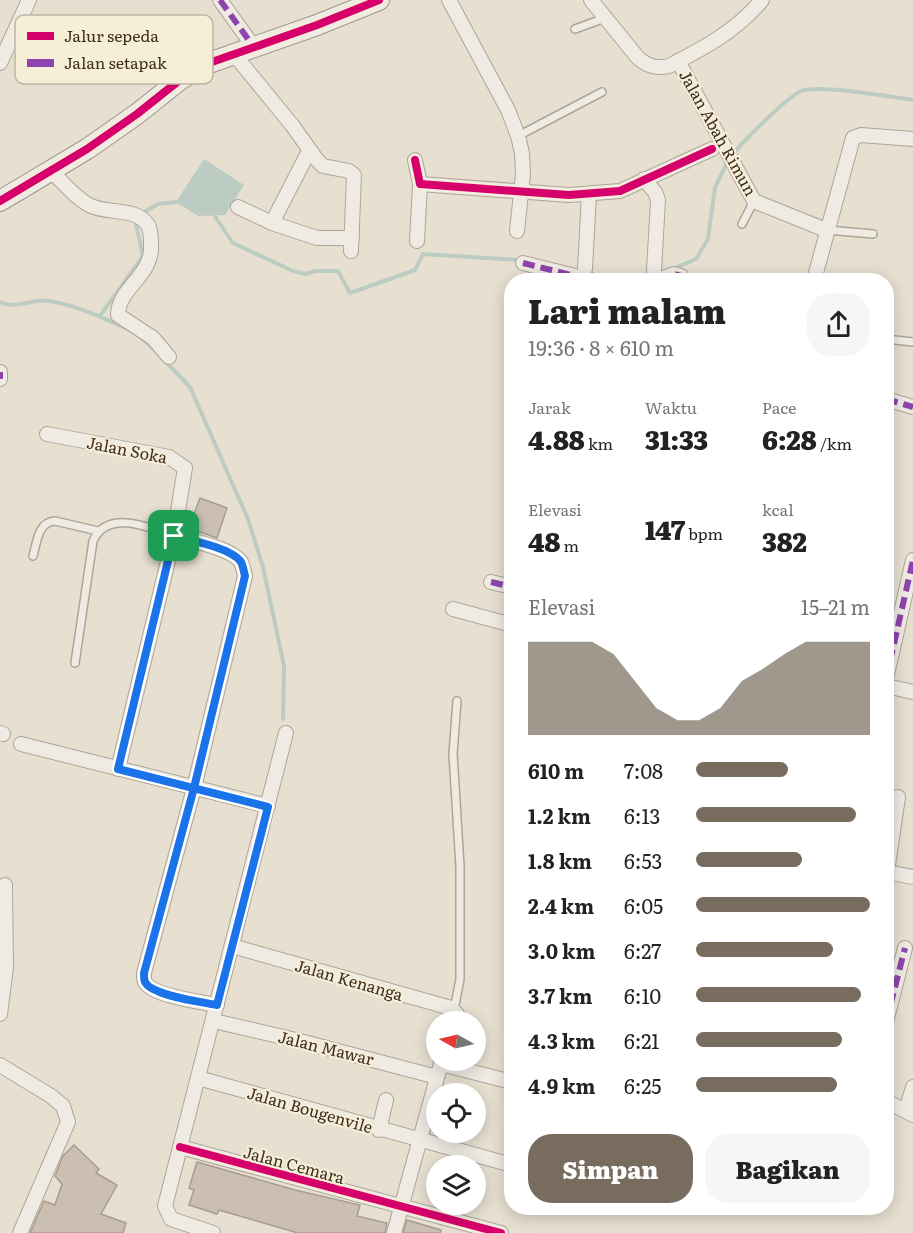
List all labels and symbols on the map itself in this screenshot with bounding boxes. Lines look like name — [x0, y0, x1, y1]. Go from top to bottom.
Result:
legend — [15, 15, 213, 84]
text: Jalur sepeda — [64, 23, 159, 47]
text: Jalan setapak — [64, 50, 167, 74]
street label: Jalan Abah Rimun — [674, 65, 764, 200]
street label: Jalan Soka — [85, 429, 170, 469]
pin — [148, 510, 199, 561]
street label: Jalan Kenanga — [292, 952, 407, 1006]
north arrow — [426, 1011, 486, 1071]
street label: Jalan Mawar — [276, 1024, 377, 1071]
street label: Jalan Bougenvile — [245, 1080, 376, 1138]
street label: Jalan Cemara — [241, 1139, 348, 1189]

